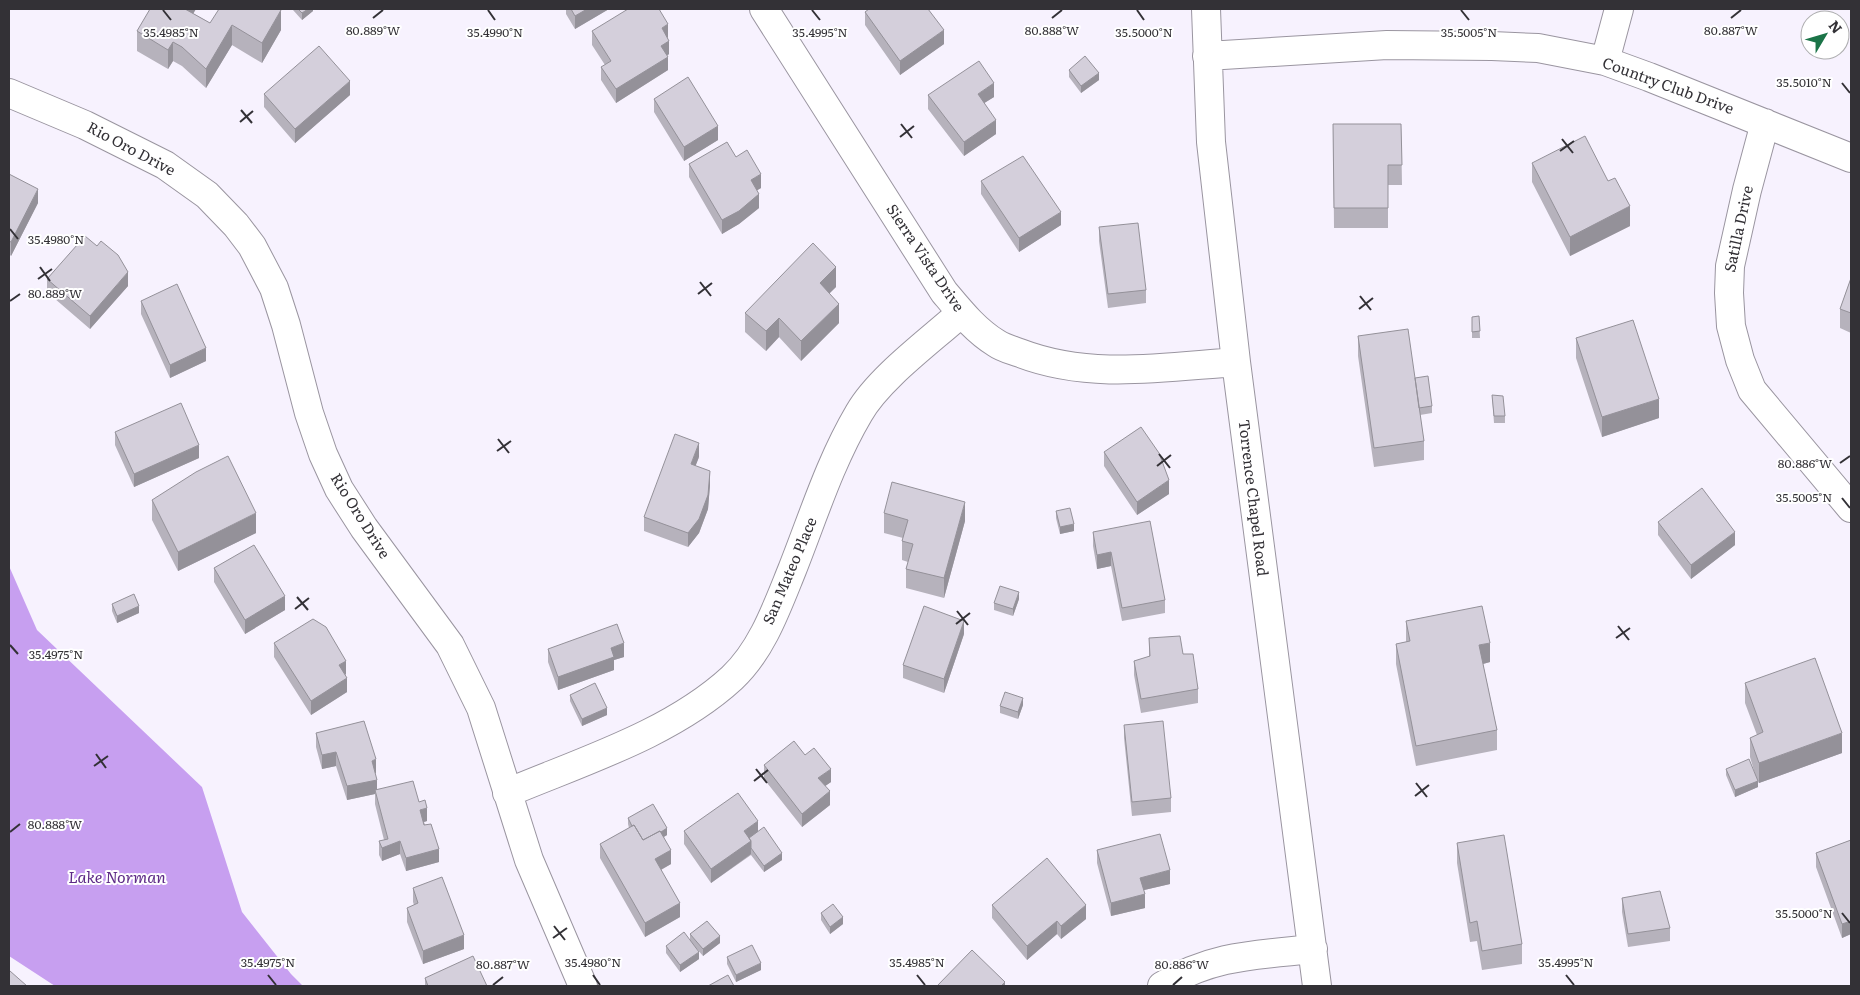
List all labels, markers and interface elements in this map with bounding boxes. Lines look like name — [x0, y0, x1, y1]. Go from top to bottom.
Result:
north arrow — [1800, 10, 1850, 60]
text: N — [1825, 16, 1848, 37]
text: 80.889°W — [346, 21, 400, 39]
text: 80.888°W — [1025, 21, 1079, 39]
text: 80.887°W — [1704, 21, 1758, 39]
text: 35.4985°N — [143, 23, 199, 41]
text: 35.4990°N — [467, 23, 523, 41]
text: 35.4995°N — [792, 23, 848, 41]
text: 35.5000°N — [1115, 23, 1173, 41]
text: 35.5005°N — [1441, 23, 1497, 41]
street label: Country Club Drive — [1599, 50, 1738, 119]
text: 35.5010°N — [1776, 73, 1832, 91]
street label: Rio Oro Drive — [83, 115, 180, 181]
street label: Satilla Drive — [1717, 183, 1758, 274]
street label: Sierra Vista Drive — [882, 199, 971, 316]
text: 35.4980°N — [28, 230, 84, 248]
text: 80.889°W — [28, 284, 82, 302]
street label: Torrence Chapel Road — [1233, 418, 1276, 578]
text: 80.886°W — [1778, 454, 1832, 472]
street label: Rio Oro Drive — [326, 468, 397, 563]
text: 35.5005°N — [1776, 488, 1832, 506]
street label: San Mateo Place — [756, 513, 822, 628]
text: 35.4975°N — [29, 645, 83, 663]
text: 80.888°W — [28, 815, 82, 833]
water label: Lake Norman — [68, 864, 166, 888]
text: 35.5000°N — [1775, 904, 1833, 922]
text: 35.4975°N — [241, 953, 295, 971]
text: 35.4980°N — [565, 953, 621, 971]
text: 35.4985°N — [889, 953, 945, 971]
text: 35.4995°N — [1538, 953, 1594, 971]
text: 80.887°W — [476, 955, 530, 973]
text: 80.886°W — [1155, 955, 1209, 973]

